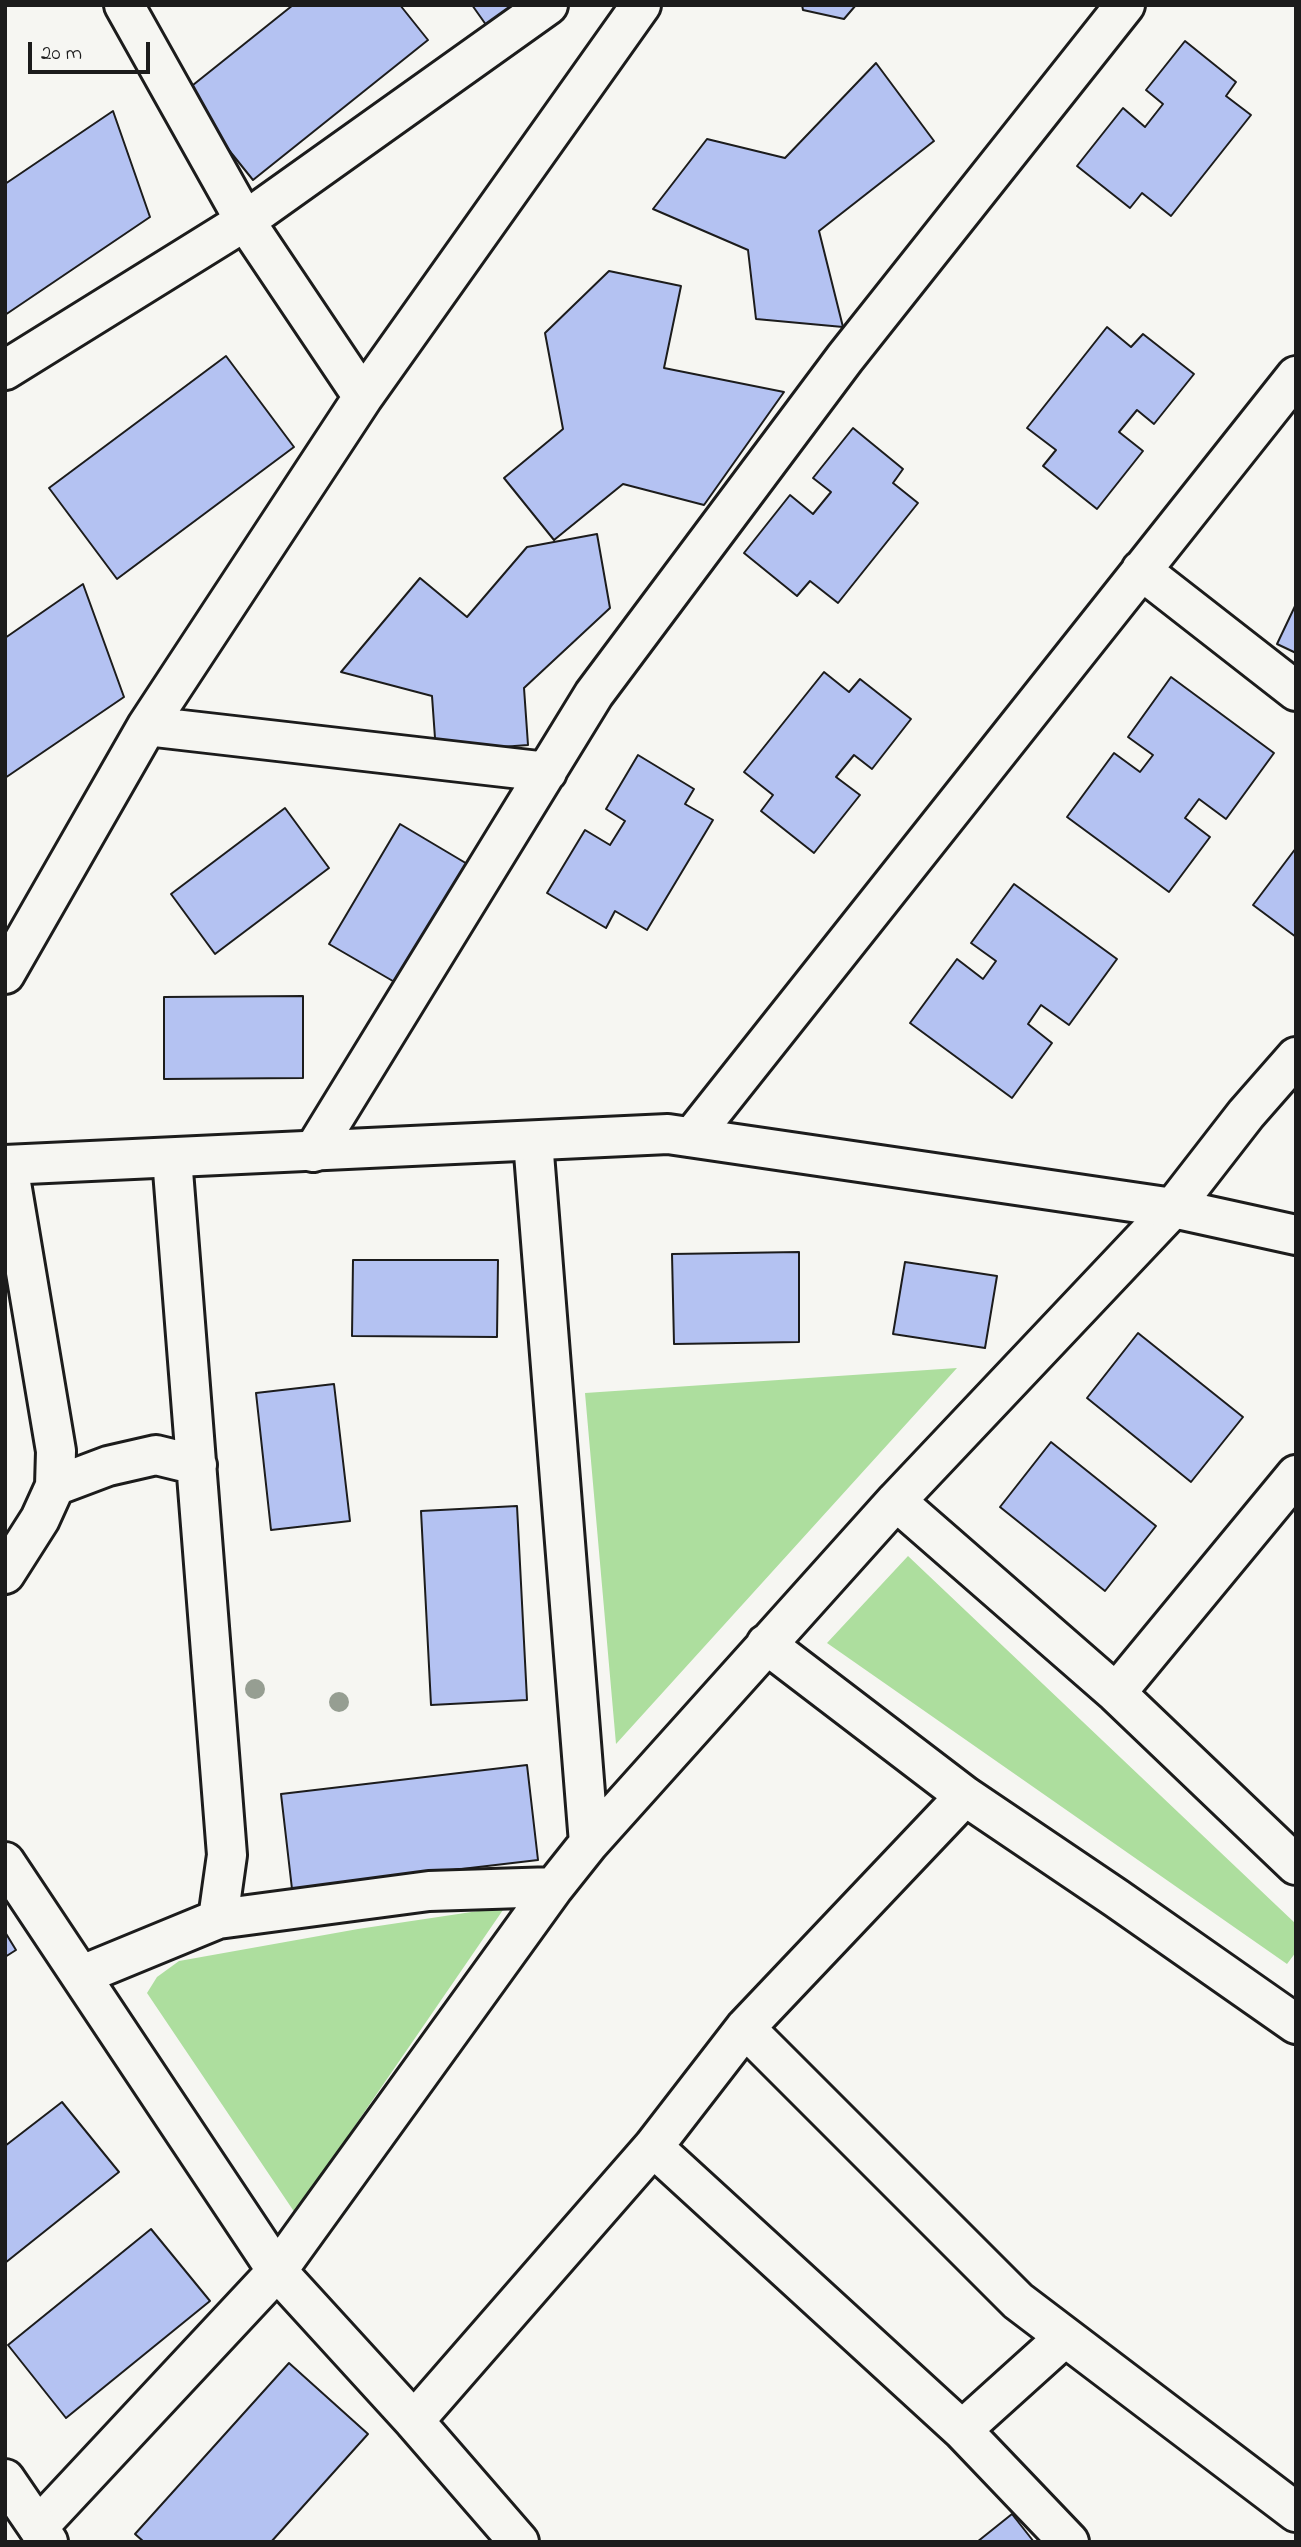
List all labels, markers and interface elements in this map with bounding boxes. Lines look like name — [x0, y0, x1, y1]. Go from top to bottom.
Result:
scale bar — [32, 28, 154, 72]
text: 20 m — [41, 39, 82, 69]

